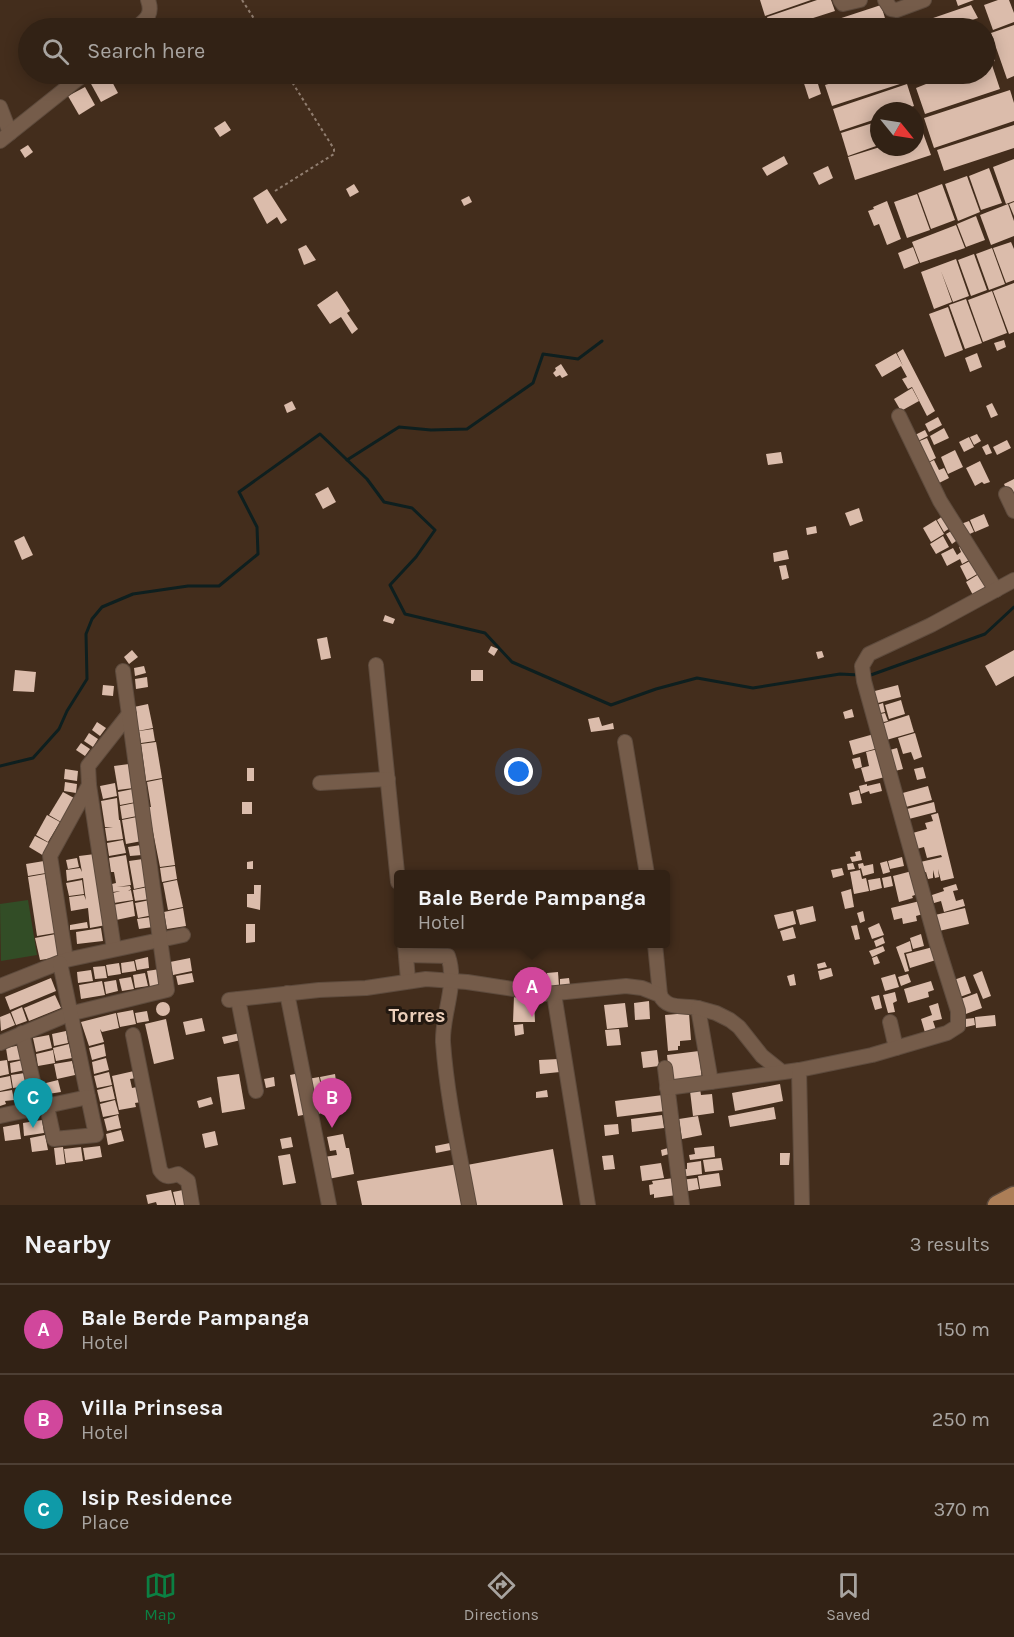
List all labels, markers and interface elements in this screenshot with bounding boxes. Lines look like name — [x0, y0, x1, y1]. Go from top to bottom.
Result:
search box — [18, 18, 996, 84]
icon: search — [39, 35, 72, 68]
text: Search here — [87, 38, 205, 64]
north arrow — [870, 102, 924, 156]
your location — [504, 757, 533, 786]
popup — [394, 870, 670, 948]
text: Bale Berde Pampanga — [418, 885, 646, 911]
text: Hotel — [418, 911, 465, 934]
pin: A — [512, 968, 552, 1017]
district label: Torres — [389, 1004, 445, 1027]
pin: C — [14, 1078, 52, 1128]
pin: B — [312, 1078, 352, 1128]
text: Nearby — [24, 1229, 111, 1260]
text: 3 results — [910, 1233, 990, 1256]
text: Bale Berde Pampanga — [81, 1305, 310, 1331]
text: A — [37, 1318, 50, 1341]
text: 150 m — [937, 1318, 990, 1341]
text: Hotel — [81, 1331, 129, 1354]
text: Villa Prinsesa — [81, 1395, 223, 1421]
text: B — [37, 1408, 50, 1431]
text: 250 m — [932, 1408, 990, 1431]
text: Hotel — [81, 1421, 129, 1444]
text: Isip Residence — [81, 1485, 232, 1511]
text: C — [37, 1498, 50, 1521]
text: 370 m — [933, 1498, 990, 1521]
text: Place — [81, 1511, 129, 1534]
tab: Map — [144, 1569, 177, 1624]
tab: Directions — [464, 1569, 539, 1624]
tab: Saved — [826, 1569, 870, 1624]

